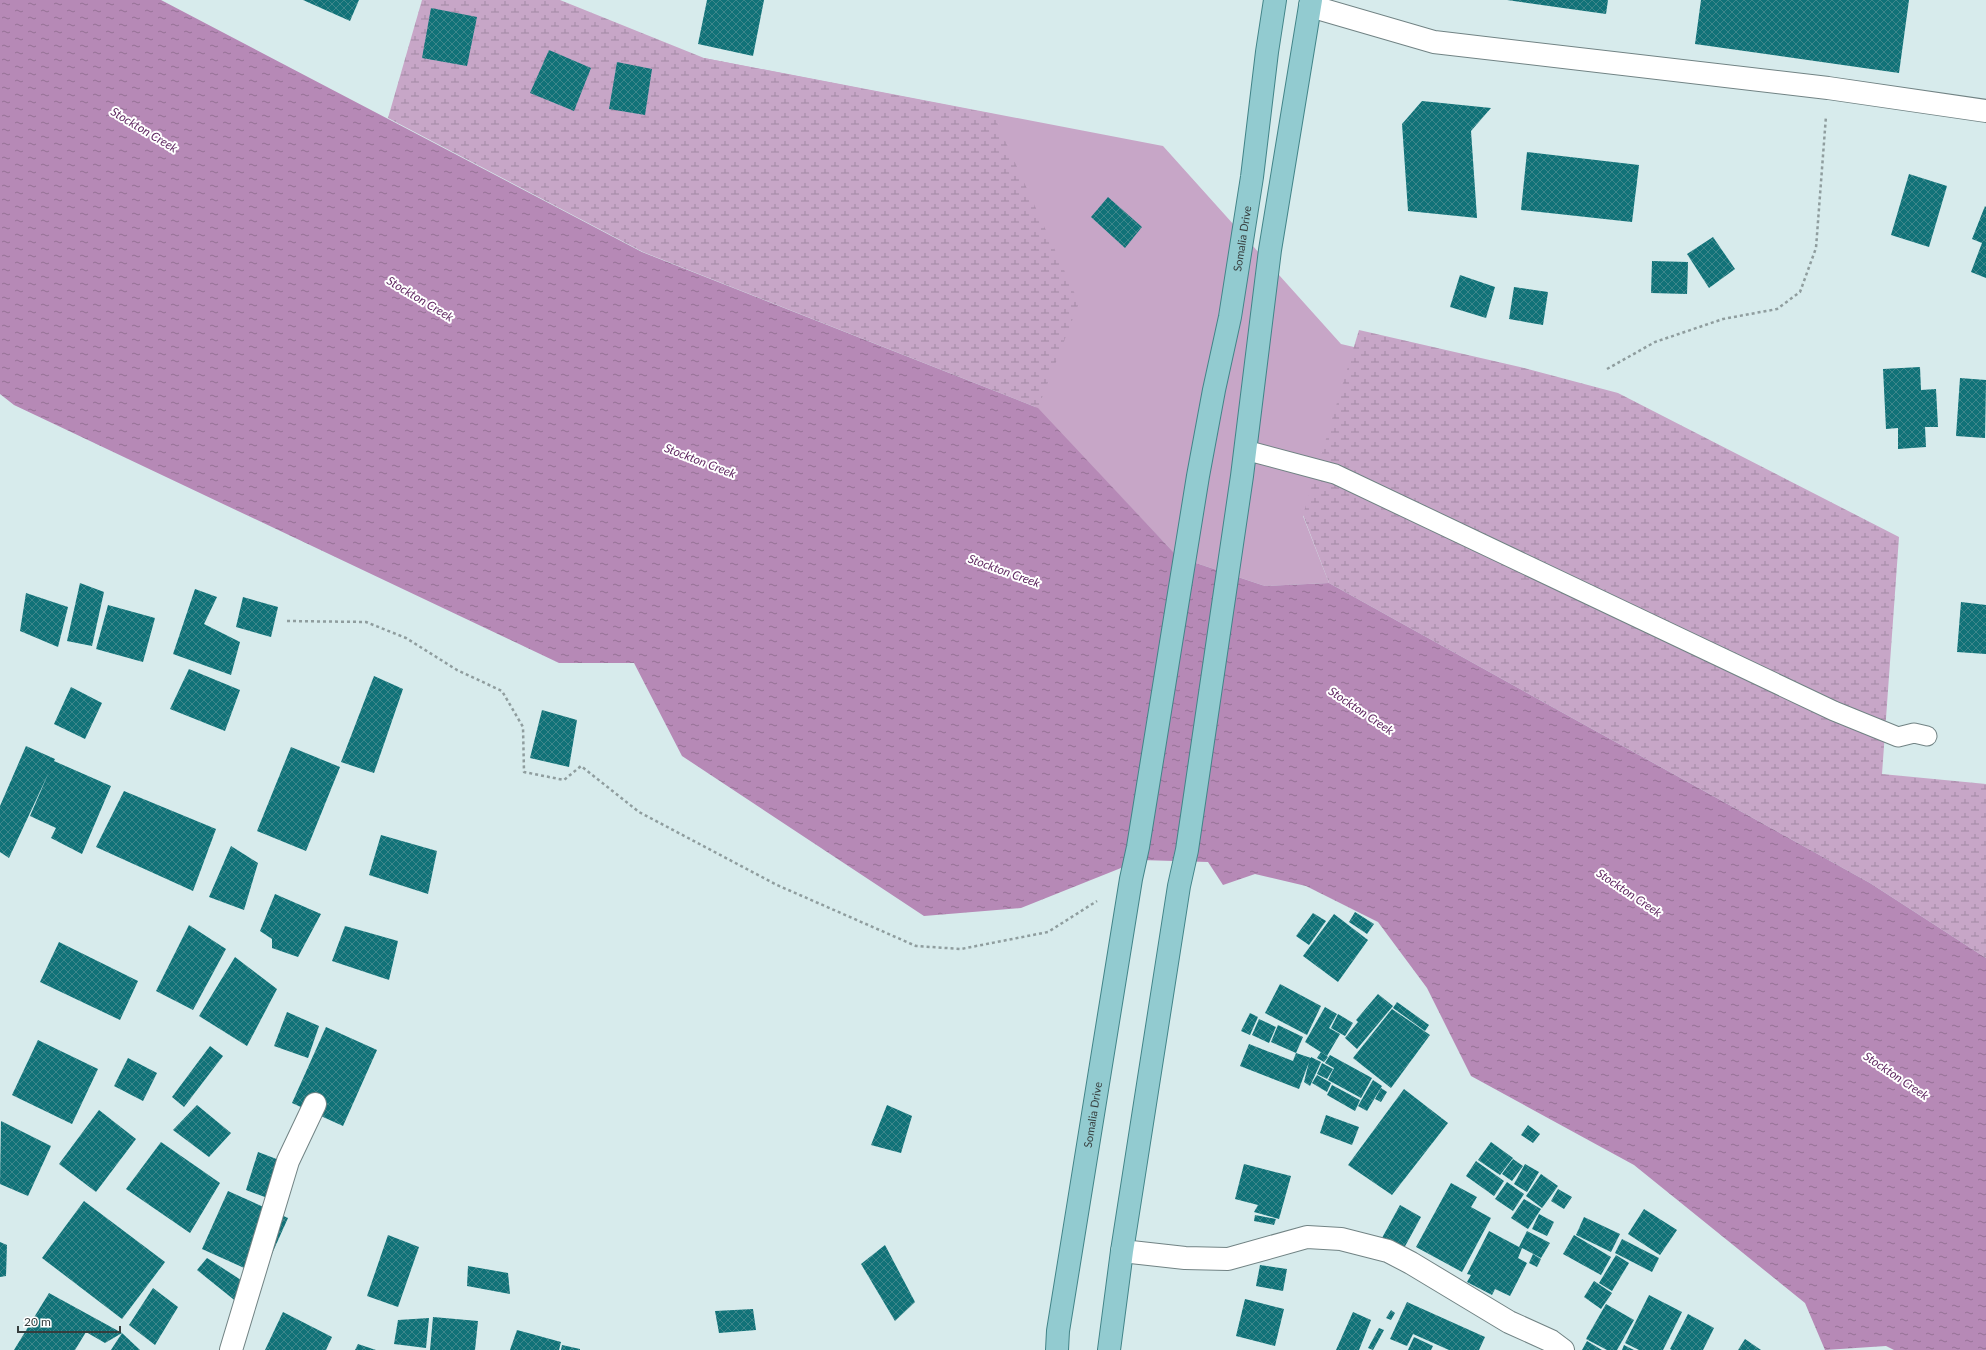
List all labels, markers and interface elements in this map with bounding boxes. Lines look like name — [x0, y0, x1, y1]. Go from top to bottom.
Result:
water label: Stockton Creek — [108, 104, 181, 156]
street label: Somalia Drive — [1230, 204, 1253, 272]
water label: Stockton Creek — [384, 273, 457, 325]
water label: Stockton Creek — [662, 440, 738, 481]
water label: Stockton Creek — [966, 551, 1042, 591]
water label: Stockton Creek — [1326, 683, 1397, 738]
water label: Stockton Creek — [1594, 865, 1665, 920]
water label: Stockton Creek — [1861, 1048, 1932, 1103]
street label: Somalia Drive — [1081, 1081, 1104, 1149]
scale bar — [18, 1308, 120, 1334]
text: 20 m — [24, 1314, 51, 1329]

